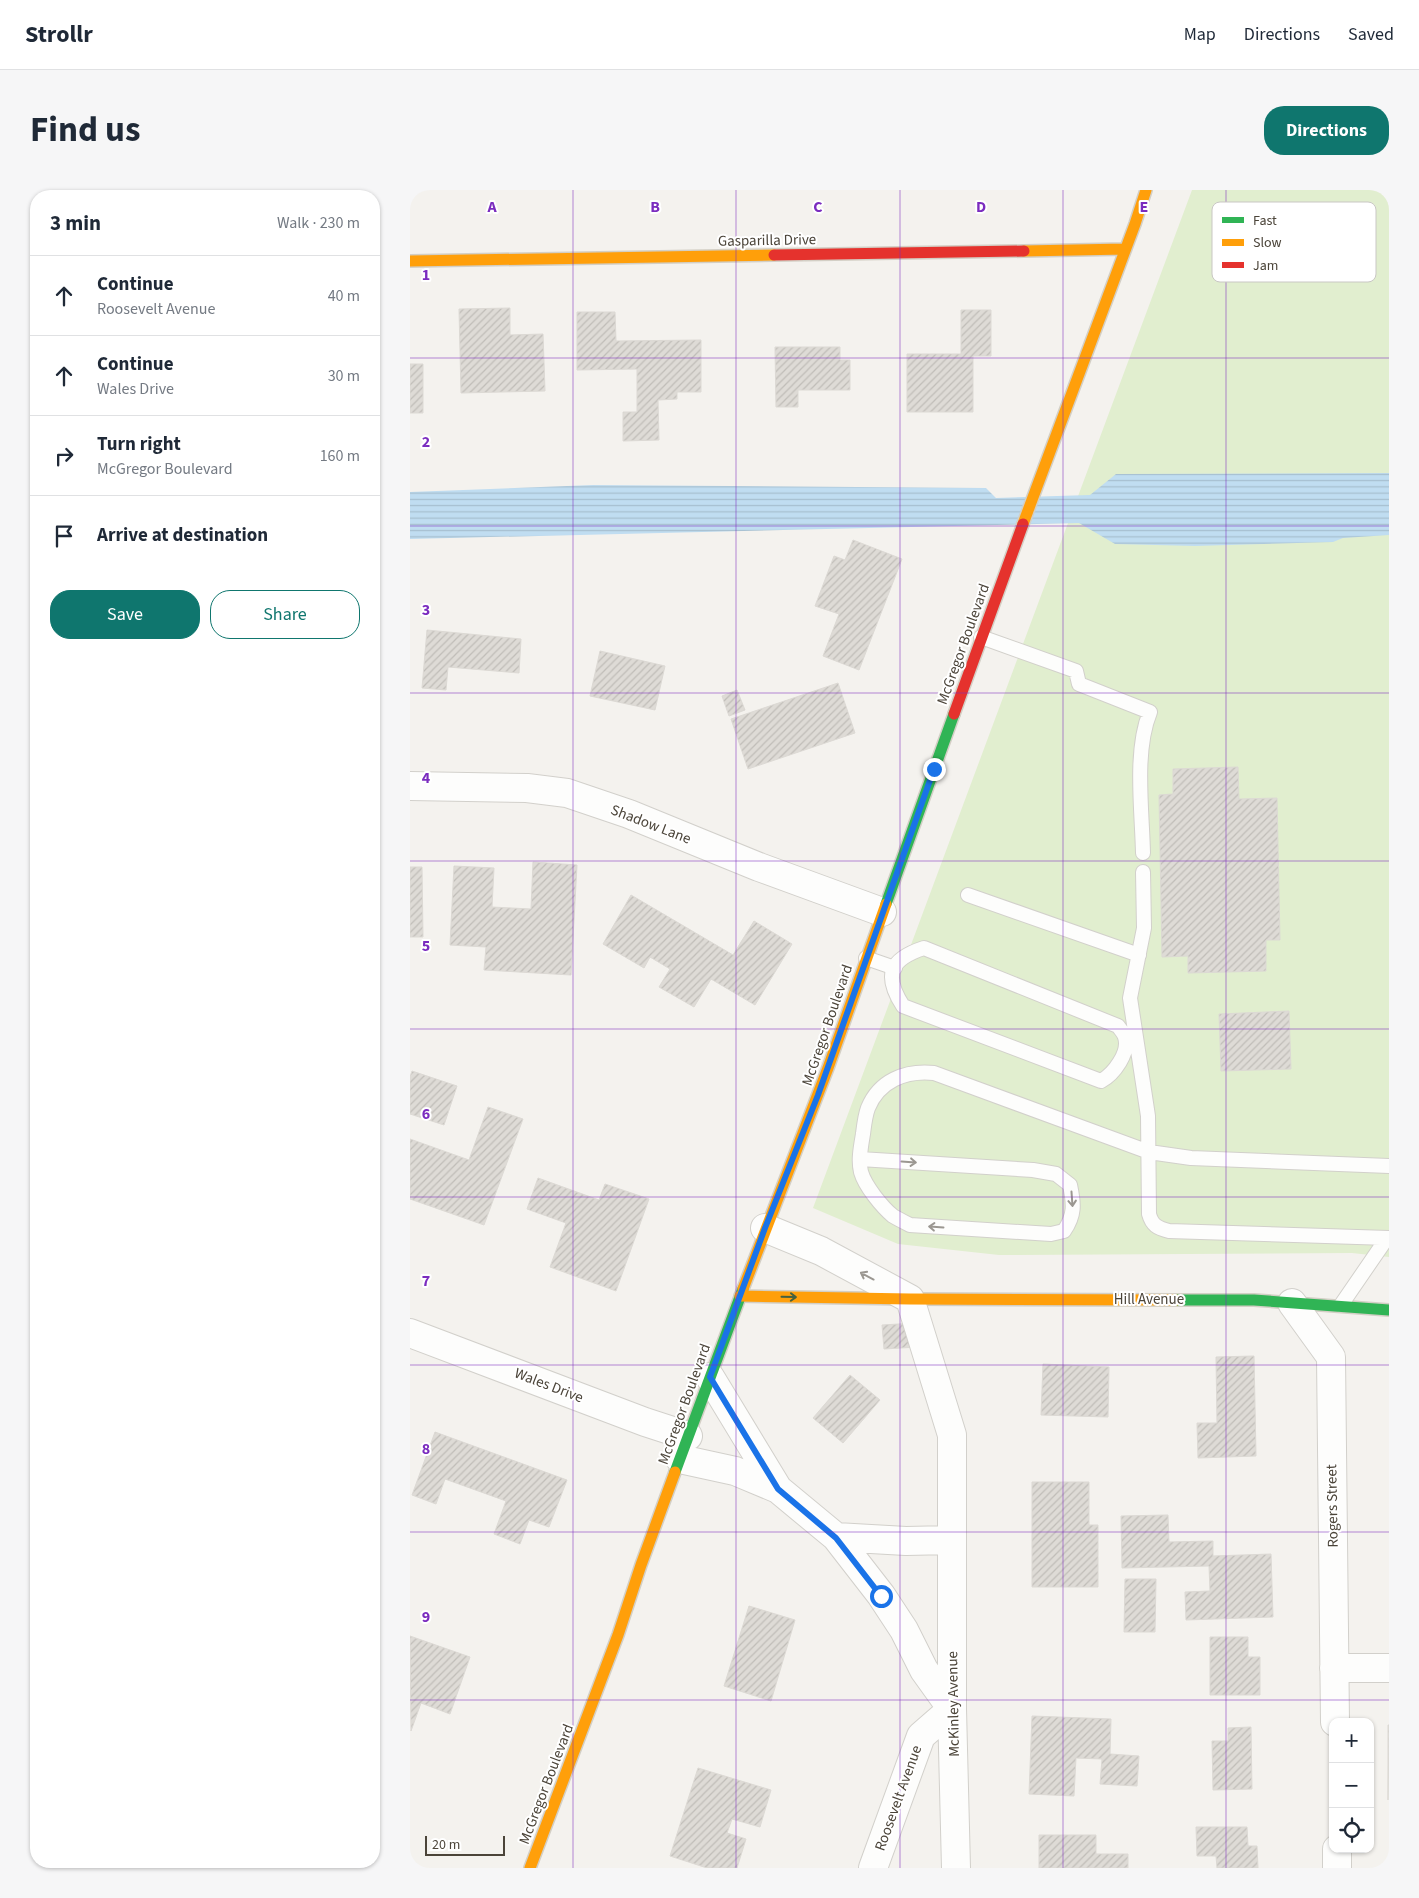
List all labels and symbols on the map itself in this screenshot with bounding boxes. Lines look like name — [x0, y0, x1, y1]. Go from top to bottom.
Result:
text: A — [486, 196, 497, 218]
text: B — [650, 196, 660, 218]
text: C — [813, 196, 823, 218]
text: D — [976, 196, 986, 218]
text: E — [1140, 196, 1148, 218]
legend — [1212, 202, 1376, 282]
text: Fast — [1253, 211, 1277, 231]
street label: Gasparilla Drive — [718, 229, 816, 252]
text: Slow — [1253, 233, 1282, 253]
text: Jam — [1253, 256, 1278, 276]
text: 1 — [422, 264, 430, 286]
text: 2 — [422, 431, 430, 453]
street label: McGregor Boulevard — [932, 581, 995, 707]
text: 3 — [422, 599, 430, 621]
route end — [923, 758, 946, 781]
text: 4 — [422, 767, 431, 789]
street label: Shadow Lane — [608, 800, 694, 849]
text: 5 — [422, 935, 430, 957]
street label: McGregor Boulevard — [797, 962, 858, 1089]
text: 6 — [422, 1103, 430, 1125]
one-way arrow — [901, 1158, 917, 1167]
one-way arrow — [1067, 1191, 1076, 1207]
one-way arrow — [928, 1222, 944, 1231]
text: 7 — [422, 1270, 430, 1292]
one-way arrow — [859, 1271, 874, 1281]
street label: Hill Avenue — [1114, 1289, 1184, 1310]
one-way arrow — [780, 1292, 797, 1302]
street label: McGregor Boulevard — [653, 1341, 716, 1467]
street label: Wales Drive — [511, 1363, 586, 1408]
text: 8 — [422, 1438, 430, 1460]
street label: Rogers Street — [1321, 1464, 1344, 1548]
route start — [870, 1585, 893, 1608]
text: 9 — [422, 1606, 430, 1628]
street label: McKinley Avenue — [942, 1651, 965, 1757]
street label: McGregor Boulevard — [514, 1721, 579, 1847]
street label: Roosevelt Avenue — [870, 1742, 927, 1854]
scale bar — [425, 1833, 505, 1856]

